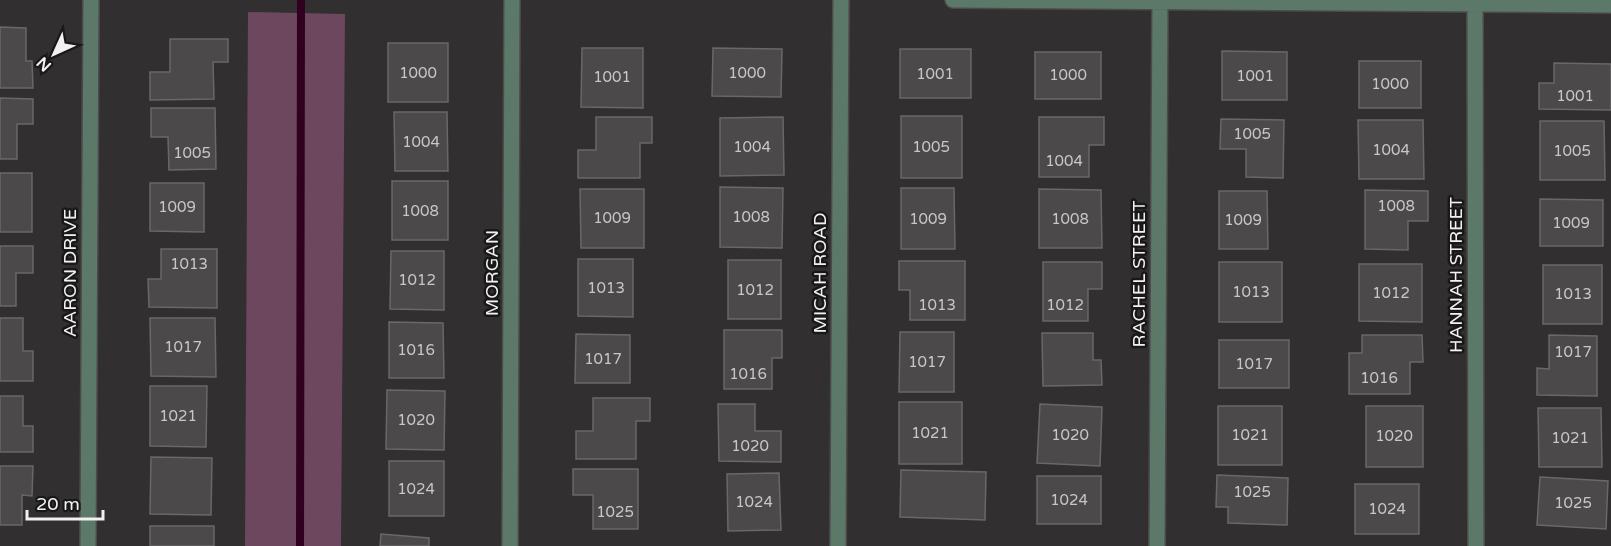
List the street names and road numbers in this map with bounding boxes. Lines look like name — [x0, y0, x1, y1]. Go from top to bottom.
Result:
street label: HANNAH STREET — [1445, 197, 1467, 353]
street label: RACHEL STREET — [1128, 201, 1150, 347]
street label: AARON DRIVE — [59, 209, 81, 337]
street label: MICAH ROAD — [809, 213, 831, 333]
street label: MORGAN — [481, 230, 503, 316]

